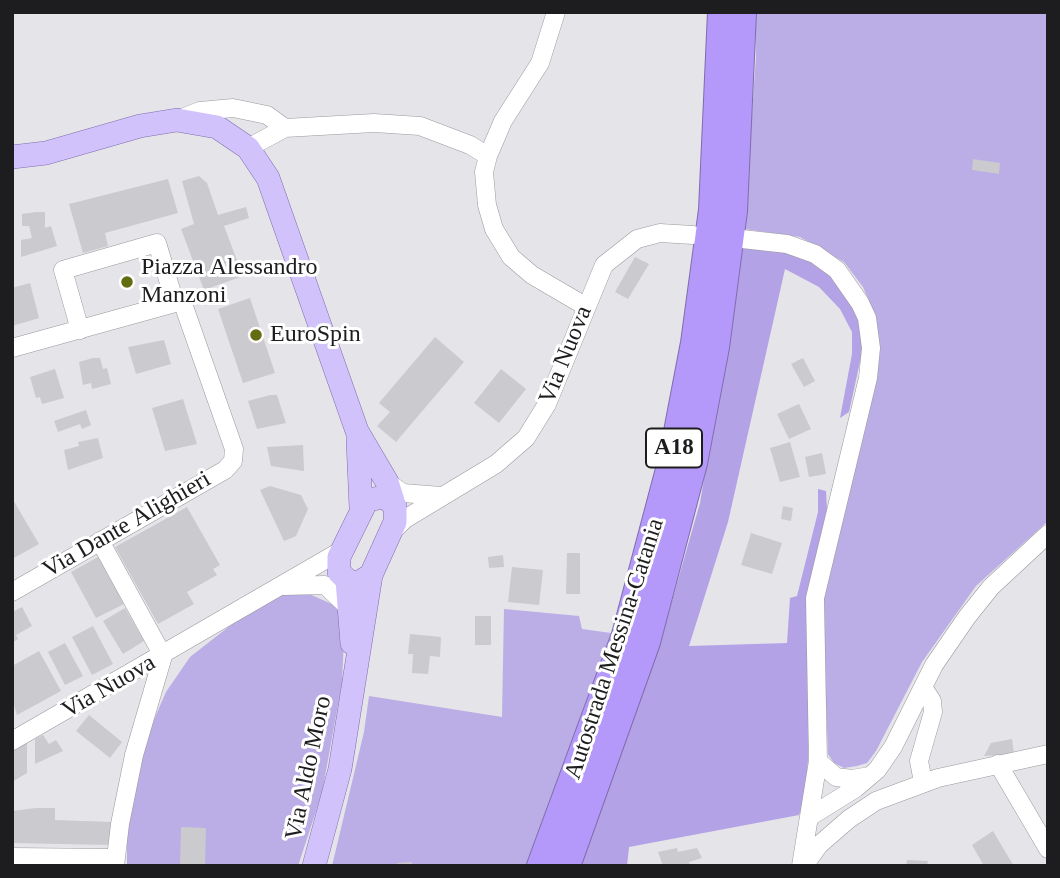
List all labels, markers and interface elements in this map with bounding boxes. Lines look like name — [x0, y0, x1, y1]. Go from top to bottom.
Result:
place label: Piazza Alessandro Manzoni — [141, 254, 318, 310]
marker: Piazza Alessandro Manzoni — [119, 274, 135, 290]
street label: Via Nuova — [533, 302, 599, 408]
place label: EuroSpin — [270, 321, 361, 349]
marker: EuroSpin — [248, 327, 264, 343]
road number: A18 — [646, 428, 702, 468]
street label: Via Dante Alighieri — [38, 465, 216, 585]
street label: Autostrada Messina-Catania — [559, 515, 671, 783]
street label: Via Nuova — [57, 649, 161, 725]
street label: Via Aldo Moro — [280, 693, 338, 843]

